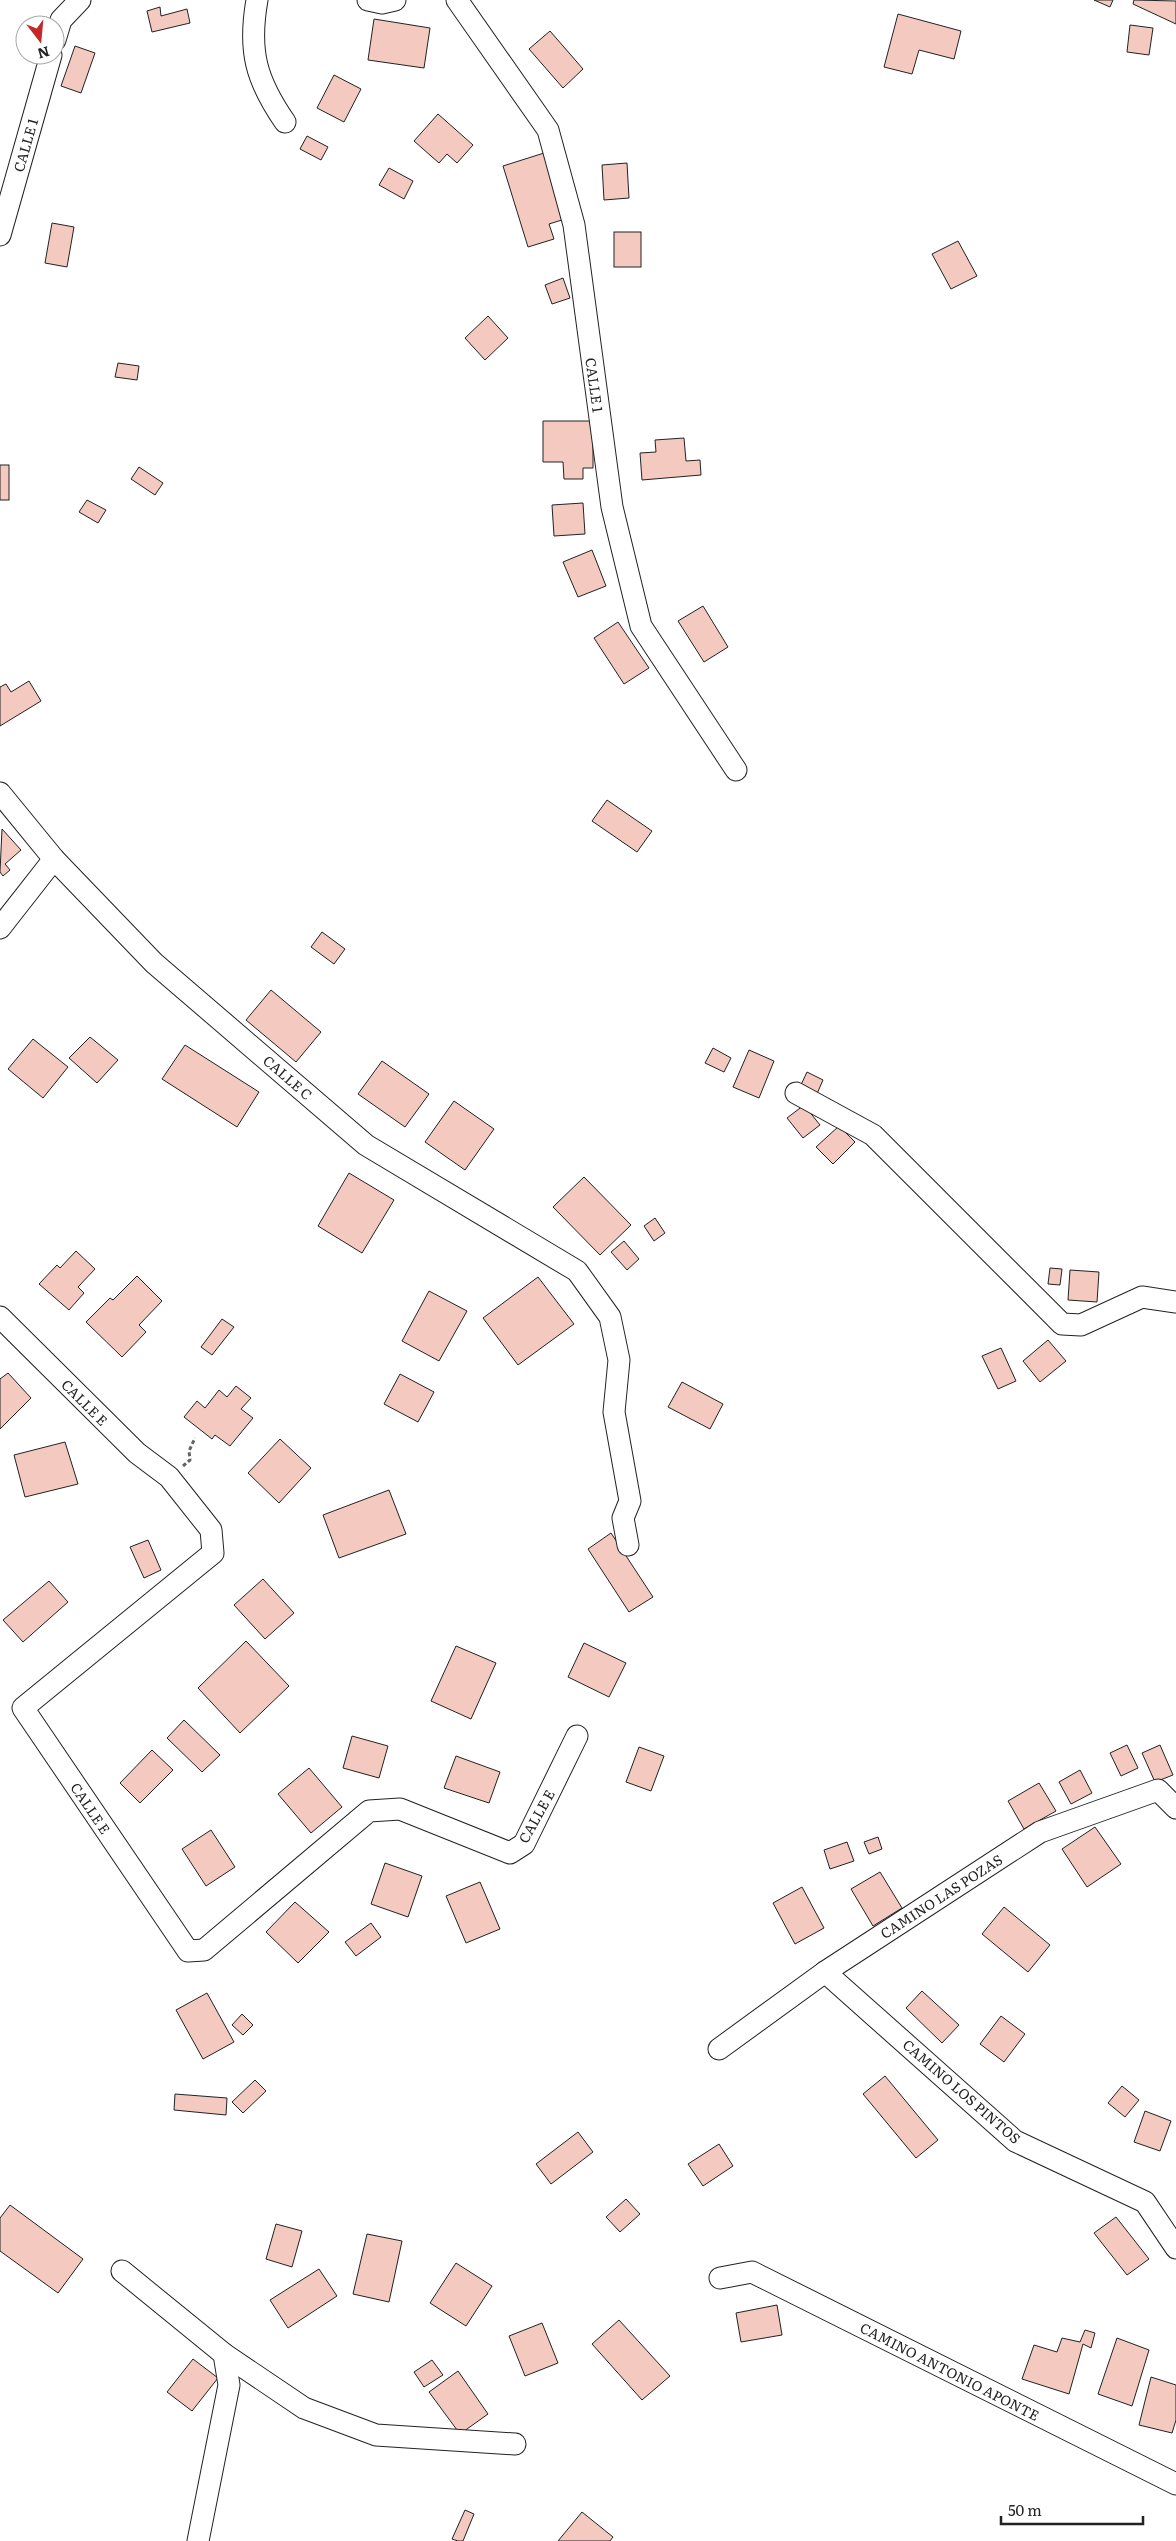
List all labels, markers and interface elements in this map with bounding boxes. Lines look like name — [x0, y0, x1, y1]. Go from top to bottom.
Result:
north arrow — [15, 15, 65, 65]
text: N — [35, 42, 52, 65]
street label: CALLE 1 — [8, 116, 42, 174]
street label: CALLE 1 — [581, 356, 609, 414]
street label: CALLE C — [259, 1050, 317, 1104]
street label: CALLE E — [57, 1374, 113, 1430]
street label: CALLE E — [66, 1778, 116, 1838]
street label: CALLE E — [513, 1786, 559, 1846]
street label: CAMINO LAS POZAS — [876, 1849, 1006, 1943]
street label: CAMINO LOS PINTOS — [899, 2034, 1025, 2148]
street label: CAMINO ANTONIO APONTE — [857, 2317, 1043, 2425]
scale bar — [1001, 2494, 1144, 2526]
text: 50 m — [1008, 2498, 1042, 2521]

